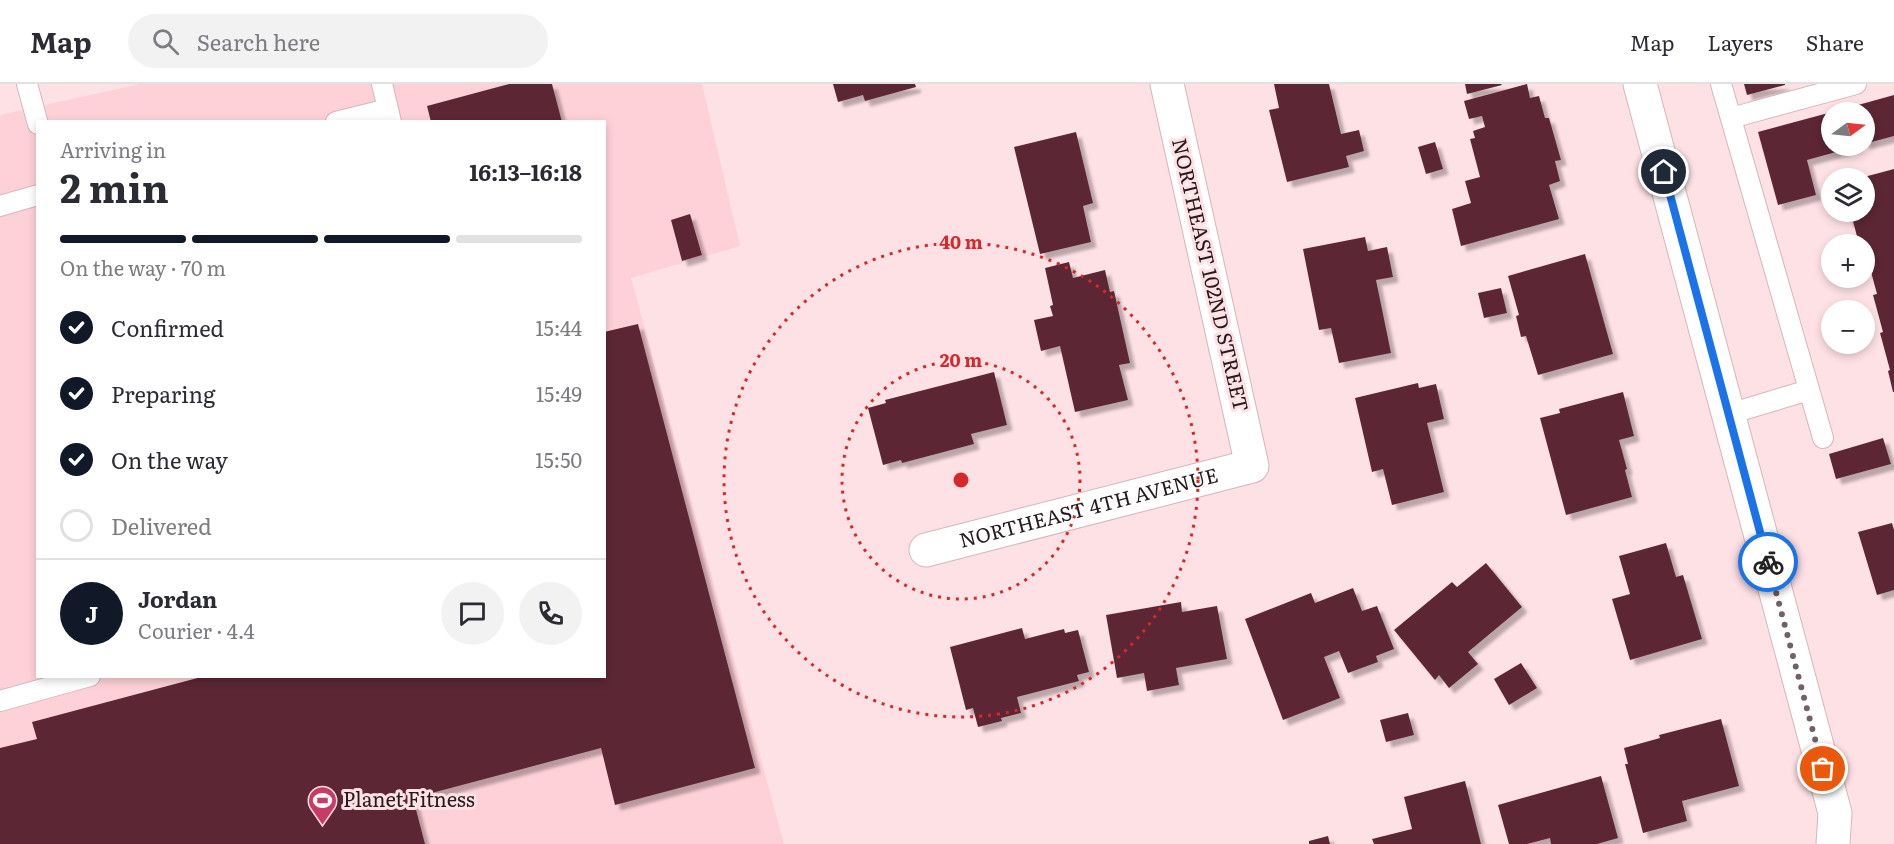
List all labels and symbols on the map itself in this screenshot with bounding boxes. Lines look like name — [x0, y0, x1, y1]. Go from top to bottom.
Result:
north arrow — [1821, 102, 1875, 156]
street label: NORTHEAST 102ND STREET — [1166, 135, 1258, 414]
pin — [1638, 146, 1689, 197]
text: 40 m — [939, 228, 983, 255]
text: 20 m — [940, 346, 982, 373]
street label: NORTHEAST 4TH AVENUE — [956, 458, 1221, 554]
centre of rings — [951, 470, 971, 490]
courier — [1738, 532, 1798, 592]
pin — [1797, 743, 1848, 794]
place label: Planet Fitness — [343, 783, 475, 813]
sports icon: Planet Fitness — [306, 784, 338, 826]

